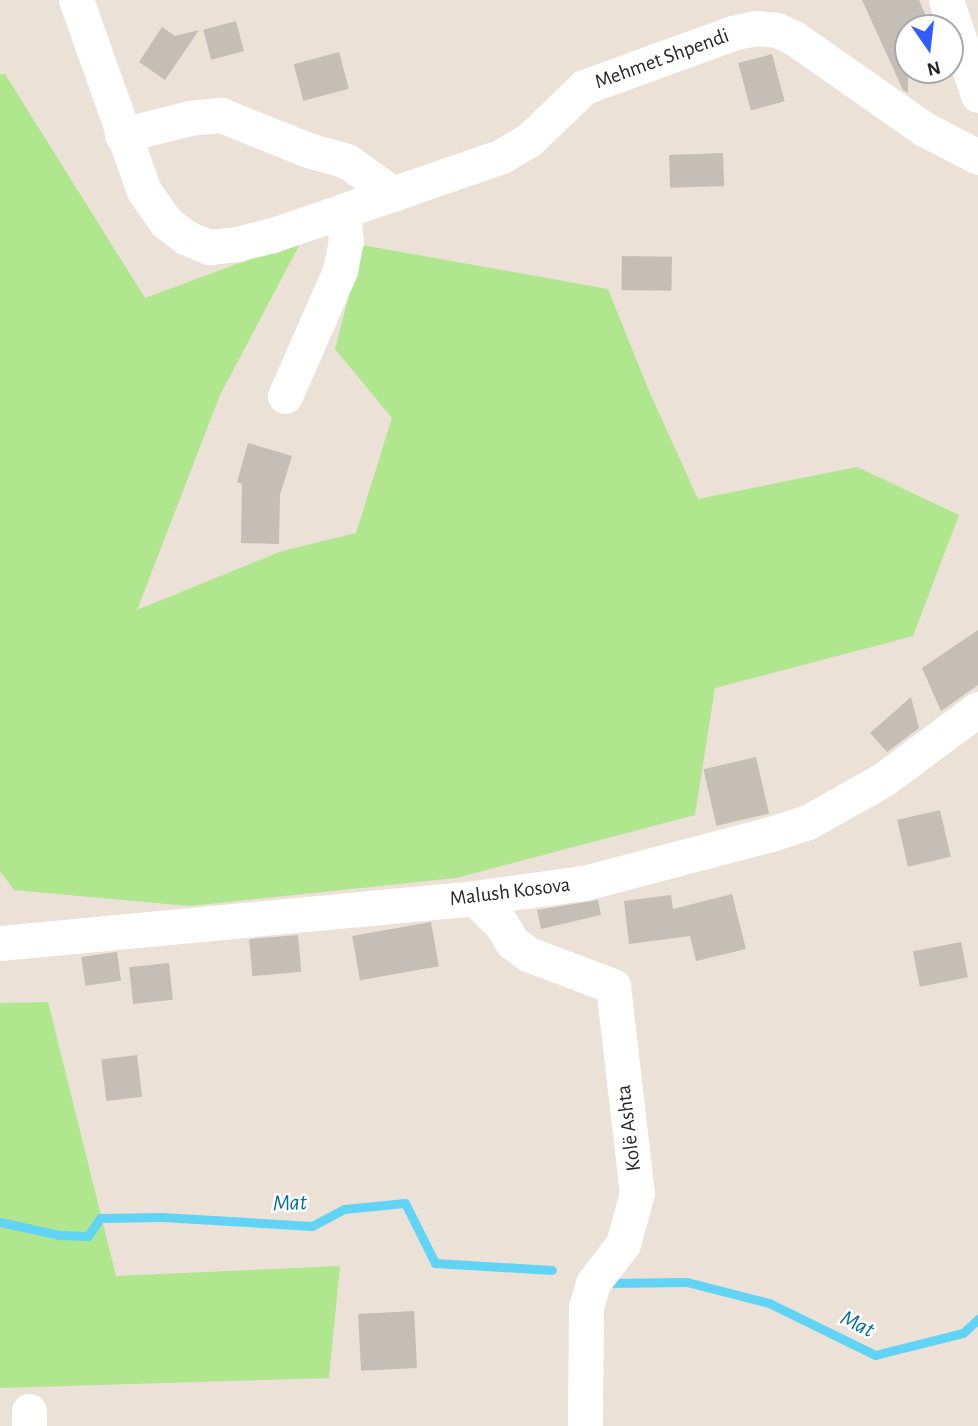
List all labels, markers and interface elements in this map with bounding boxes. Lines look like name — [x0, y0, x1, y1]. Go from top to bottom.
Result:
north arrow — [894, 14, 964, 84]
street label: Mehmet Shpendi — [591, 23, 733, 95]
text: N — [925, 57, 942, 79]
street label: Malush Kosova — [448, 872, 572, 912]
street label: Kolë Ashta — [611, 1083, 647, 1173]
water label: Mat — [272, 1190, 308, 1218]
water label: Mat — [835, 1305, 879, 1345]

